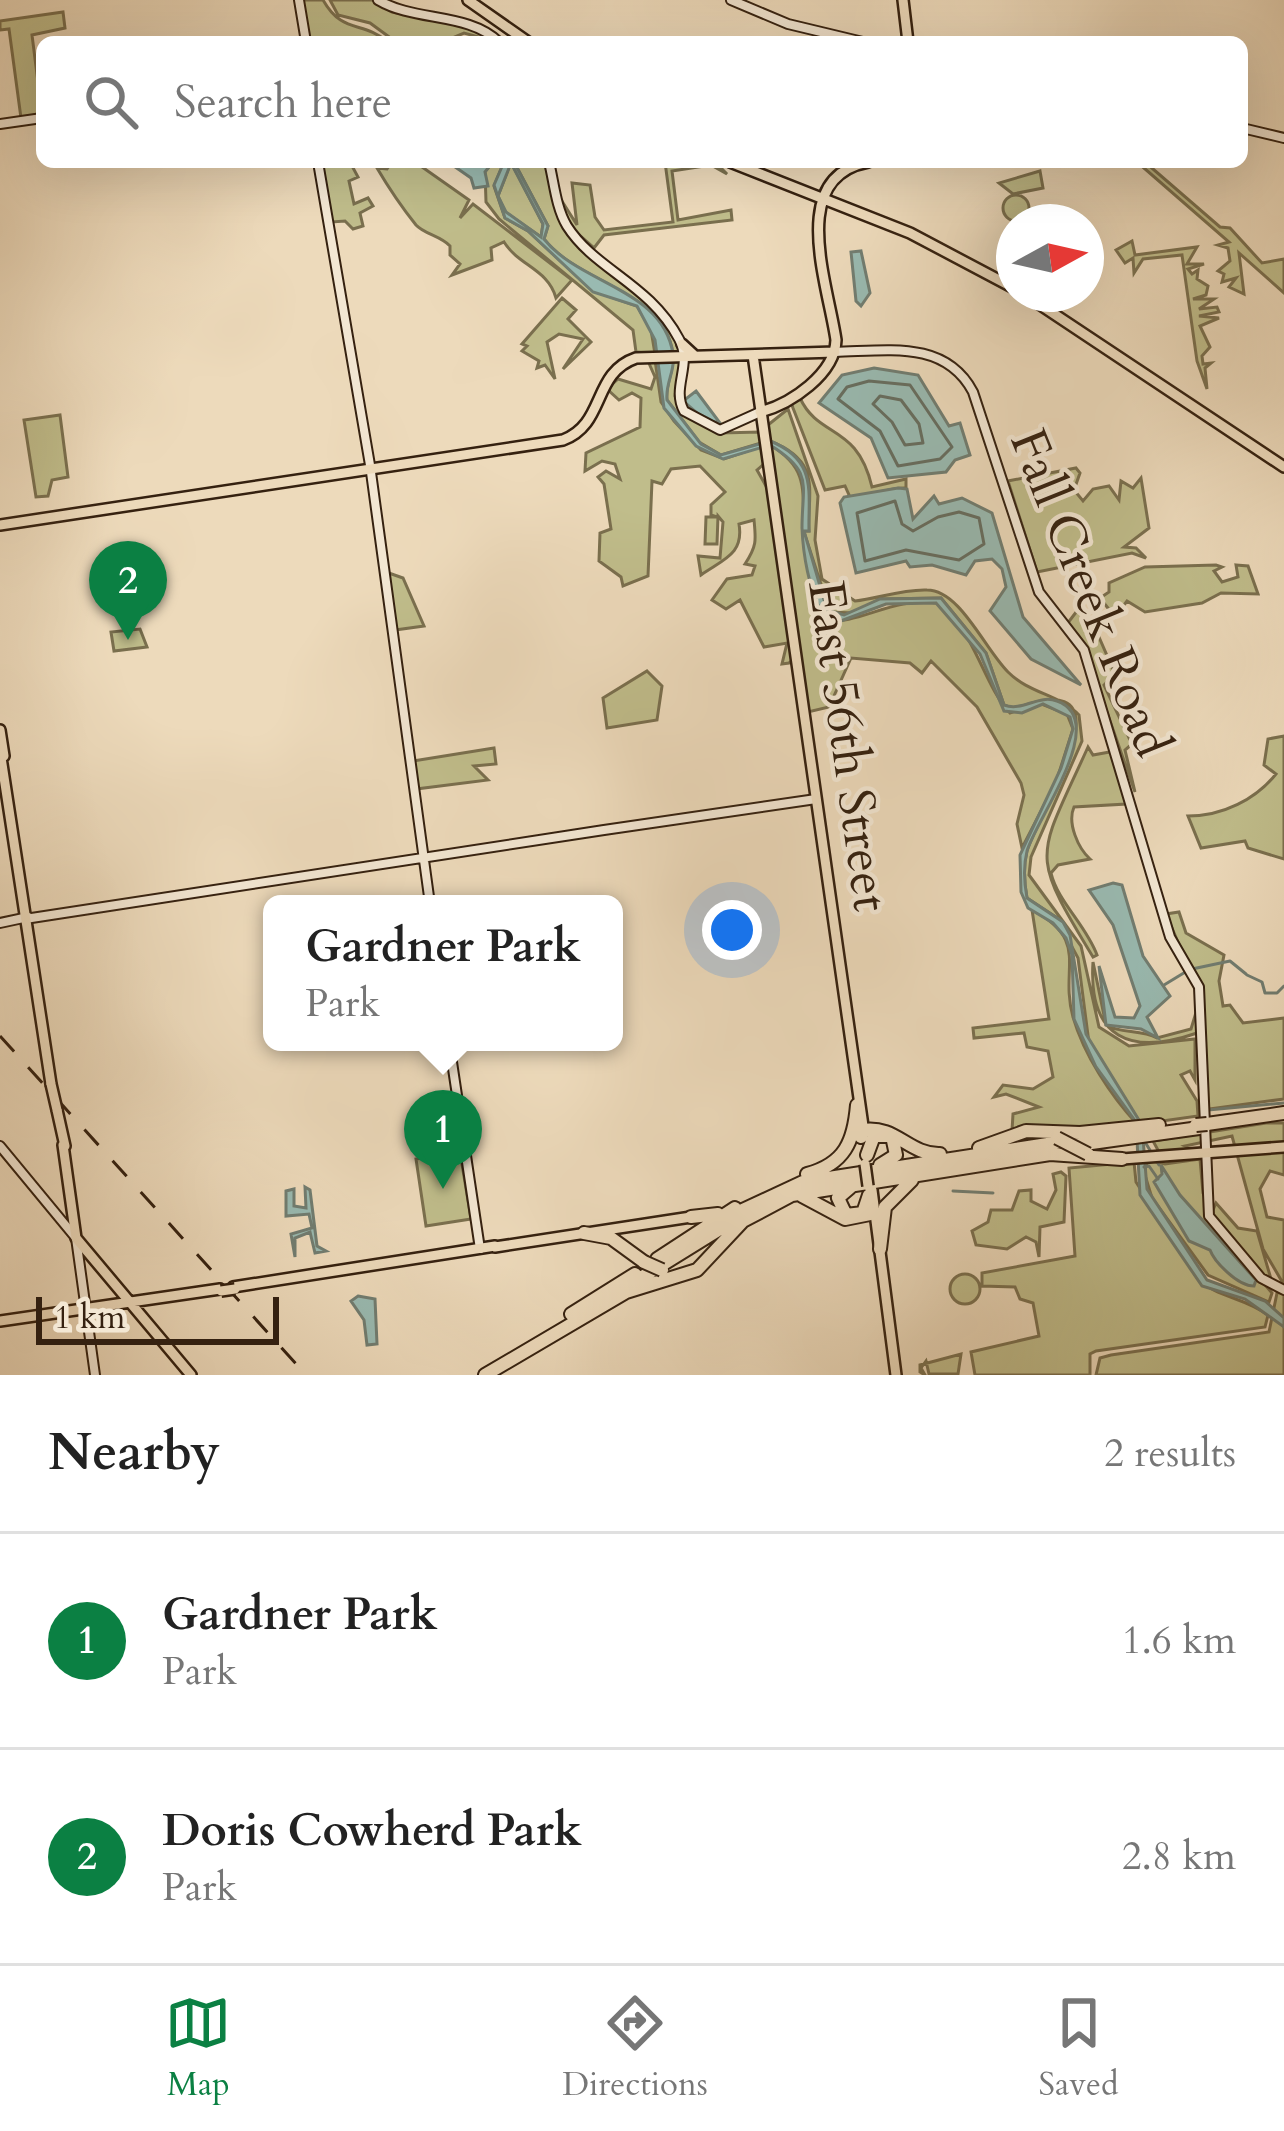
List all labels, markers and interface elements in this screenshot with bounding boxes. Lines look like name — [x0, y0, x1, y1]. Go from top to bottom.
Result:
search box — [36, 36, 1248, 168]
icon: search — [78, 69, 144, 135]
text: Search here — [174, 72, 392, 133]
north arrow — [996, 204, 1104, 312]
street label: Fall Creek Road — [992, 419, 1188, 767]
pin: 2 — [89, 541, 167, 640]
street label: East 56th Street — [790, 576, 906, 916]
popup — [263, 895, 623, 1051]
your location — [702, 900, 762, 960]
text: Gardner Park — [305, 916, 581, 977]
text: Park — [305, 977, 380, 1030]
pin: 1 — [404, 1090, 482, 1189]
scale bar — [36, 1291, 279, 1344]
text: 1 km — [54, 1295, 125, 1340]
text: Nearby — [48, 1418, 220, 1488]
text: 2 results — [1104, 1427, 1236, 1480]
text: Gardner Park — [162, 1584, 438, 1645]
text: 1 — [77, 1614, 97, 1667]
text: 1.6 km — [1122, 1614, 1236, 1667]
text: Park — [162, 1645, 237, 1698]
text: Doris Cowherd Park — [162, 1800, 582, 1861]
text: 2 — [77, 1830, 97, 1883]
text: 2.8 km — [1122, 1830, 1236, 1883]
text: Park — [162, 1861, 237, 1914]
tab: Map — [165, 1990, 231, 2107]
tab: Directions — [562, 1990, 708, 2107]
tab: Saved — [1039, 1990, 1119, 2107]

